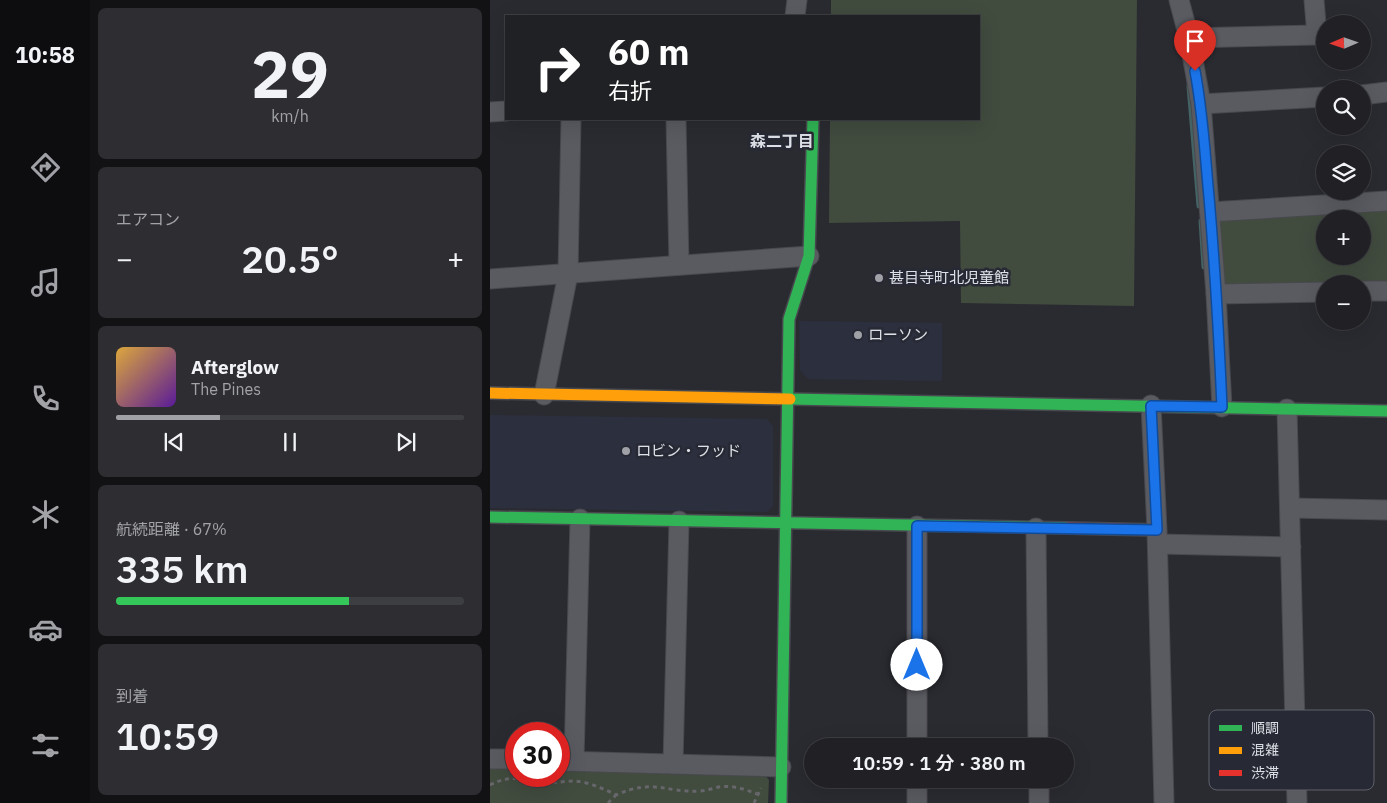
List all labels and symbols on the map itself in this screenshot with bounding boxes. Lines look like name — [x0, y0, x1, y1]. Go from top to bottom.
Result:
north arrow — [1316, 15, 1371, 70]
pin — [1174, 20, 1216, 71]
district label: 森二丁目 — [750, 131, 814, 151]
place label: 甚目寺町北児童館 — [889, 268, 1009, 287]
marker: 甚目寺町北児童館 — [873, 272, 885, 284]
place label: ローソン — [868, 325, 928, 344]
marker: ローソン — [852, 329, 864, 341]
place label: ロビン・フッド — [636, 441, 741, 460]
marker: ロビン・フッド — [620, 445, 632, 457]
position arrow — [890, 638, 942, 690]
legend — [1209, 710, 1374, 790]
text: 順調 — [1251, 719, 1279, 737]
speed limit sign: 30 — [505, 722, 570, 787]
text: 混雑 — [1251, 741, 1279, 759]
text: 渋滞 — [1251, 764, 1279, 782]

